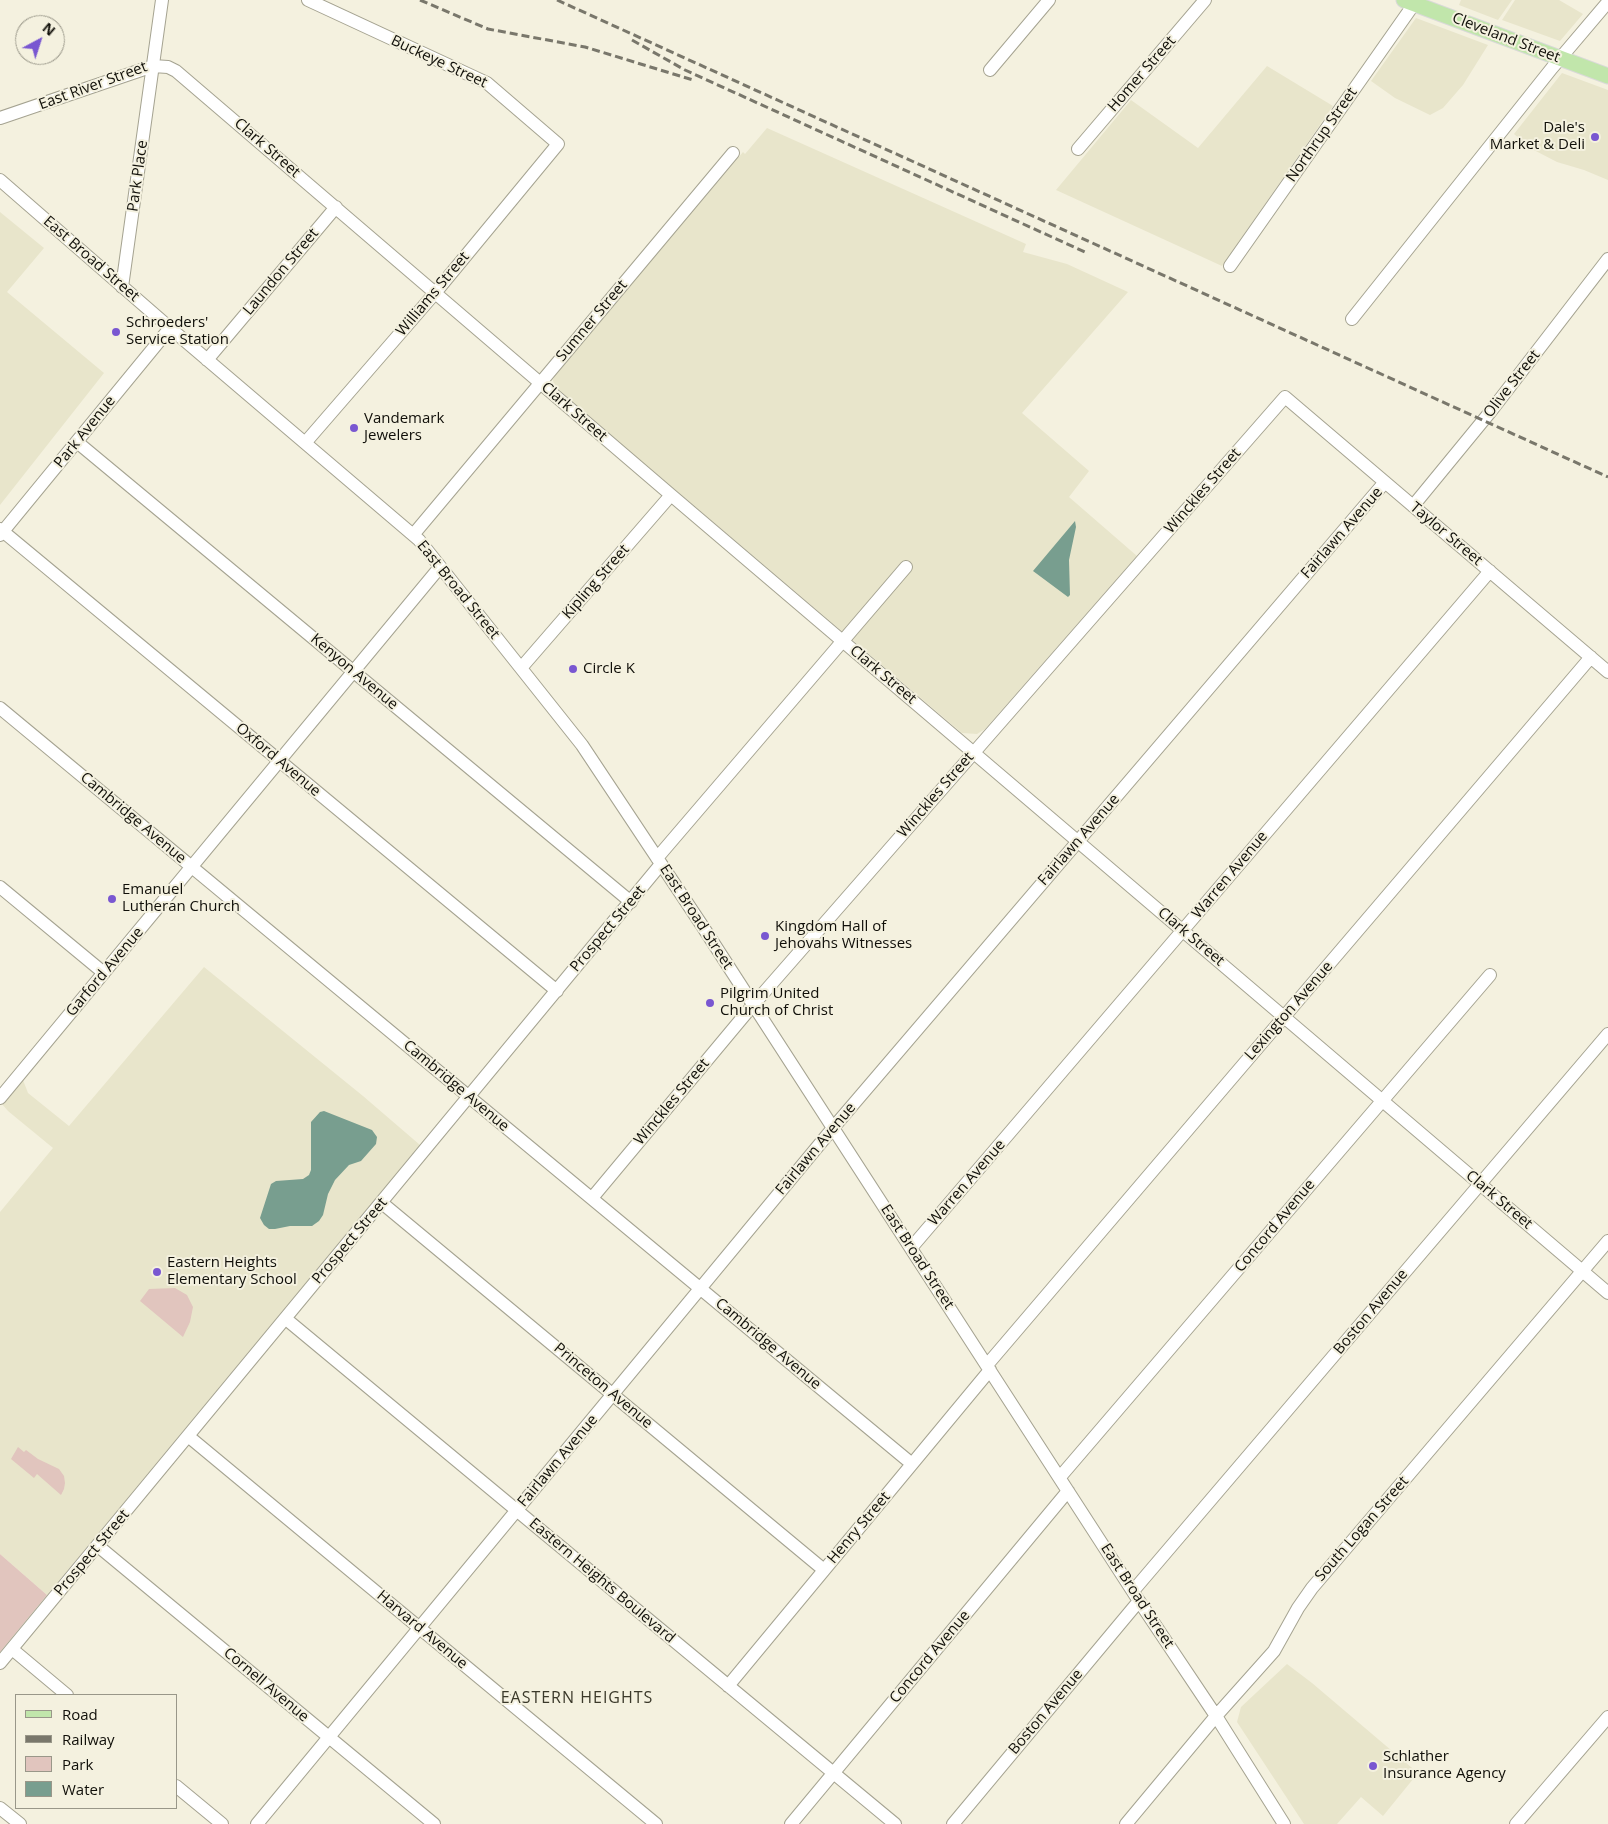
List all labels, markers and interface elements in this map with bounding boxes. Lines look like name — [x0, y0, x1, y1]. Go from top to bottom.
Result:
street label: Cleveland Street — [1450, 9, 1562, 67]
north arrow — [15, 15, 65, 65]
text: N — [39, 18, 60, 40]
street label: Buckeye Street — [388, 32, 490, 92]
street label: Homer Street — [1104, 33, 1180, 115]
street label: East River Street — [36, 58, 150, 114]
street label: Northrup Street — [1283, 84, 1361, 186]
street label: Clark Street — [230, 115, 304, 181]
place label: Dale's Market & Deli — [1490, 119, 1585, 154]
marker: Dale's Market & Deli — [1589, 131, 1601, 143]
street label: Park Place — [124, 139, 152, 213]
street label: East Broad Street — [39, 212, 143, 306]
street label: Laundon Street — [239, 225, 323, 319]
street label: Williams Street — [393, 248, 473, 340]
street label: Sumner Street — [553, 277, 631, 365]
place label: Schroeders' Service Station — [126, 314, 229, 349]
marker: Schroeders' Service Station — [110, 326, 122, 338]
street label: Olive Street — [1480, 347, 1544, 421]
street label: Clark Street — [537, 379, 611, 445]
street label: Park Avenue — [50, 392, 120, 472]
place label: Vandemark Jewelers — [364, 410, 444, 445]
marker: Vandemark Jewelers — [348, 422, 360, 434]
street label: Winckles Street — [1161, 445, 1245, 537]
street label: Fairlawn Avenue — [1297, 484, 1387, 582]
street label: Taylor Street — [1406, 499, 1486, 569]
street label: East Broad Street — [413, 537, 503, 643]
street label: Kipling Street — [559, 541, 633, 623]
street label: Kenyon Avenue — [307, 630, 401, 714]
street label: Clark Street — [846, 642, 920, 708]
place label: Circle K — [583, 660, 635, 678]
marker: Circle K — [567, 663, 579, 675]
street label: Oxford Avenue — [232, 719, 324, 801]
street label: Winckles Street — [894, 749, 978, 841]
street label: Cambridge Avenue — [76, 768, 190, 868]
street label: Fairlawn Avenue — [1034, 791, 1124, 889]
street label: Warren Avenue — [1188, 828, 1272, 922]
street label: East Broad Street — [655, 861, 737, 973]
place label: Emanuel Lutheran Church — [122, 881, 240, 916]
street label: Prospect Street — [567, 882, 649, 976]
marker: Emanuel Lutheran Church — [106, 893, 118, 905]
street label: Clark Street — [1154, 904, 1228, 970]
place label: Kingdom Hall of Jehovahs Witnesses — [775, 918, 912, 953]
street label: Garford Avenue — [62, 924, 148, 1020]
marker: Kingdom Hall of Jehovahs Witnesses — [759, 930, 771, 942]
street label: Lexington Avenue — [1241, 958, 1337, 1064]
place label: Pilgrim United Church of Christ — [720, 985, 833, 1020]
marker: Pilgrim United Church of Christ — [704, 997, 716, 1009]
street label: Cambridge Avenue — [399, 1036, 513, 1136]
street label: Winckles Street — [631, 1055, 713, 1149]
street label: Fairlawn Avenue — [772, 1099, 860, 1199]
street label: Warren Avenue — [925, 1136, 1009, 1230]
street label: Clark Street — [1462, 1167, 1536, 1233]
street label: Concord Avenue — [1231, 1176, 1319, 1276]
street label: Prospect Street — [309, 1194, 391, 1288]
street label: East Broad Street — [876, 1201, 958, 1313]
place label: Eastern Heights Elementary School — [167, 1254, 297, 1289]
marker: Eastern Heights Elementary School — [151, 1266, 163, 1278]
street label: Boston Avenue — [1330, 1266, 1412, 1358]
street label: Cambridge Avenue — [711, 1294, 825, 1394]
street label: Princeton Avenue — [550, 1339, 656, 1433]
street label: Fairlawn Avenue — [514, 1411, 602, 1511]
street label: South Logan Street — [1312, 1473, 1412, 1585]
street label: Henry Street — [824, 1488, 894, 1568]
street label: Prospect Street — [51, 1506, 133, 1600]
street label: Eastern Heights Boulevard — [525, 1515, 679, 1647]
street label: East Broad Street — [1096, 1540, 1178, 1652]
street label: Harvard Avenue — [373, 1587, 471, 1673]
street label: Concord Avenue — [886, 1607, 974, 1707]
street label: Cornell Avenue — [220, 1644, 312, 1726]
street label: Boston Avenue — [1005, 1666, 1087, 1758]
district label: EASTERN HEIGHTS — [499, 1688, 655, 1708]
legend — [15, 1694, 178, 1809]
text: Road — [62, 1704, 98, 1724]
text: Railway — [62, 1729, 115, 1749]
place label: Schlather Insurance Agency — [1383, 1748, 1506, 1783]
text: Park — [62, 1754, 93, 1774]
marker: Schlather Insurance Agency — [1367, 1760, 1379, 1772]
text: Water — [62, 1779, 104, 1799]

